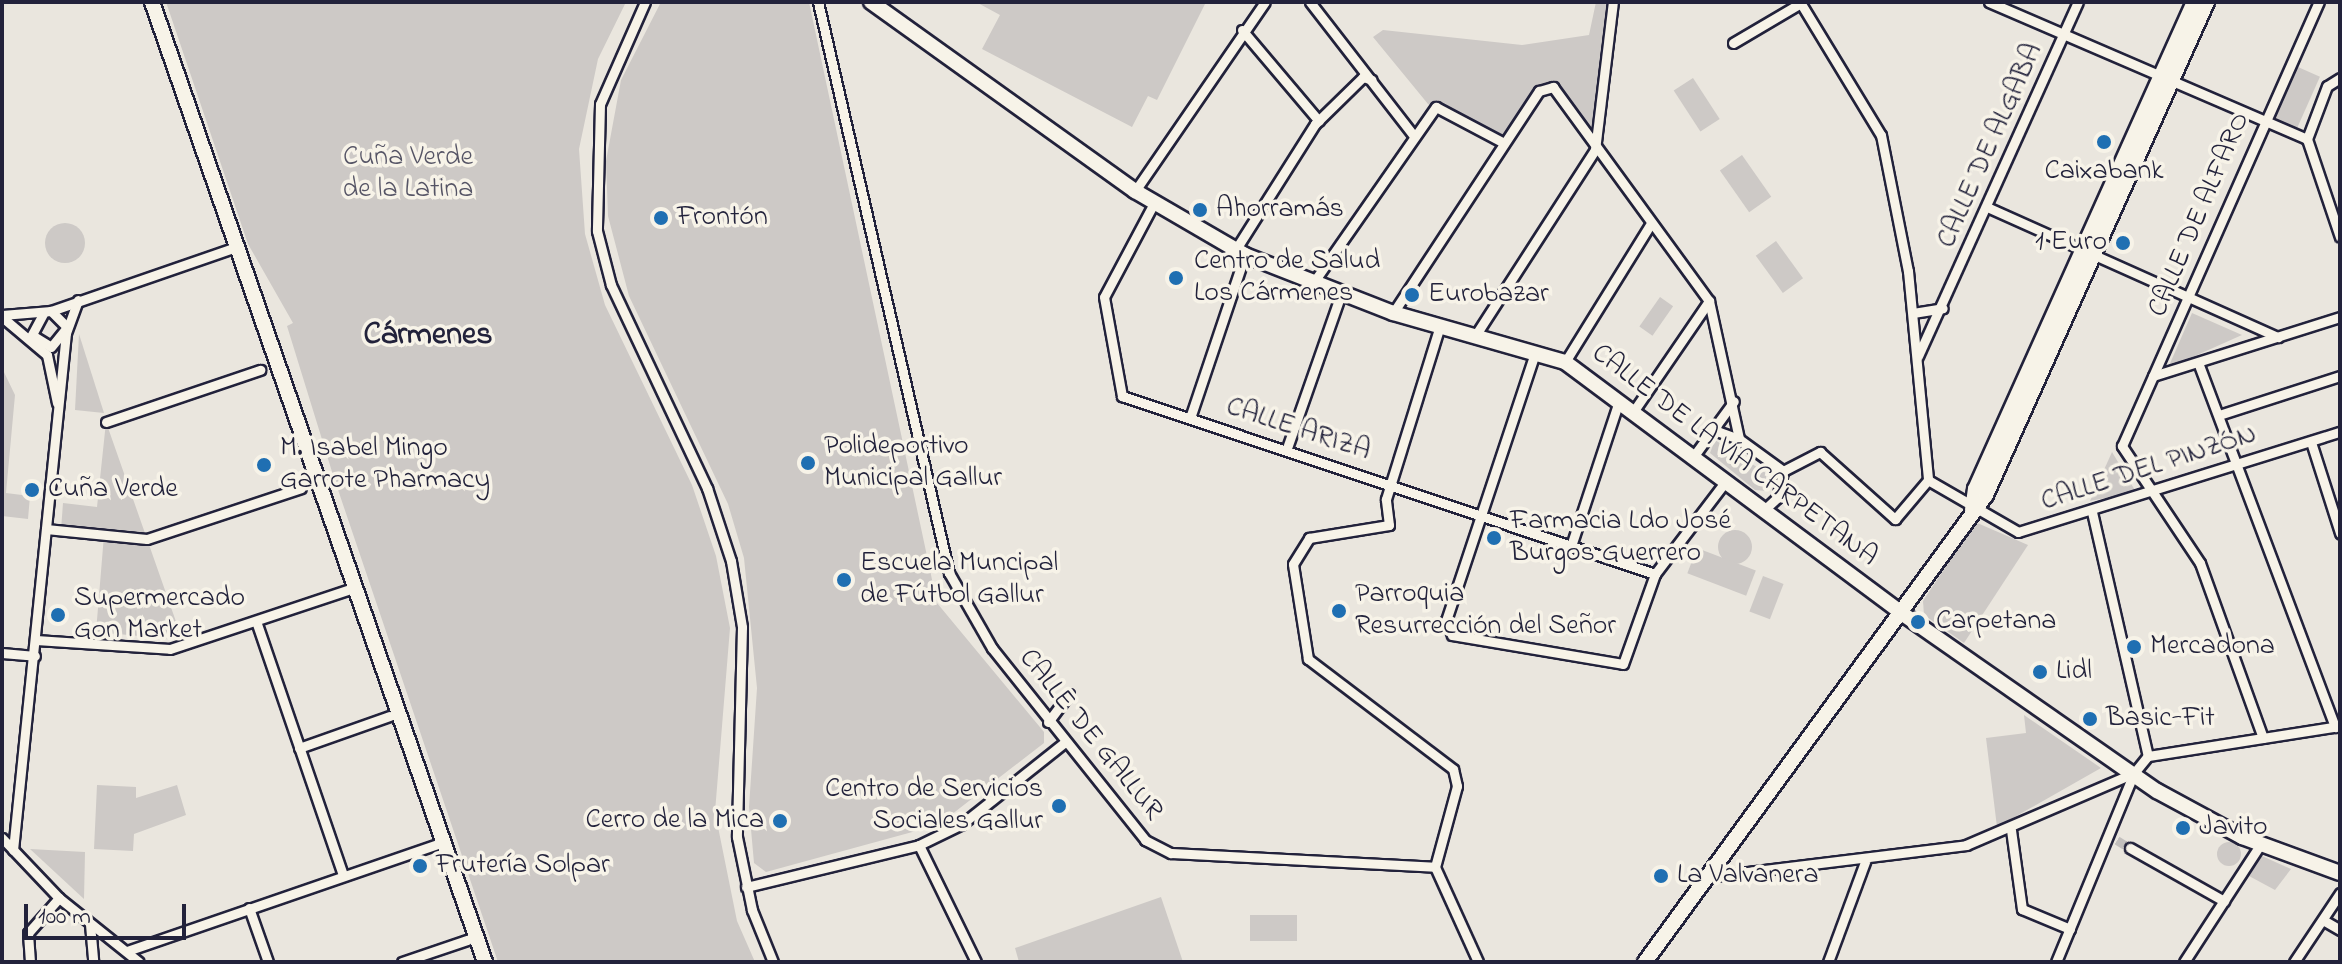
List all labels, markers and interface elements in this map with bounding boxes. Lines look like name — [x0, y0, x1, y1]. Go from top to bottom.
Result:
street label: CALLE DE ALGABA — [1931, 39, 2051, 253]
street label: CALLE DE ALFARO — [2142, 108, 2258, 322]
marker: Caixabank — [2095, 133, 2113, 151]
park label: Cuña Verde de la Latina — [343, 141, 473, 207]
place label: Caixabank — [2044, 155, 2164, 189]
place label: Ahorramás — [1216, 193, 1344, 227]
place label: Frontón — [677, 201, 768, 235]
marker: Ahorramás — [1191, 201, 1209, 219]
marker: Frontón — [652, 209, 670, 227]
place label: 1 Euro — [2035, 226, 2107, 260]
marker: 1 Euro — [2114, 234, 2132, 252]
place label: Centro de Salud Los Cármenes — [1194, 245, 1380, 311]
marker: Centro de Salud Los Cármenes — [1165, 267, 1187, 289]
place label: Eurobazar — [1428, 278, 1549, 312]
marker: Eurobazar — [1403, 286, 1421, 304]
district label: Cármenes — [363, 317, 493, 355]
street label: CALLE DE LA VÍA CARPETANA — [1584, 337, 1884, 575]
street label: CALLE ARIZA — [1222, 391, 1374, 469]
street label: CALLE DEL PINZÓN — [2037, 418, 2261, 520]
place label: Polideportivo Municipal Gallur — [824, 430, 1002, 496]
place label: M. Isabel Mingo Garrote Pharmacy — [280, 432, 490, 498]
marker: Polideportivo Municipal Gallur — [799, 454, 817, 472]
marker: M. Isabel Mingo Garrote Pharmacy — [255, 456, 273, 474]
place label: Cuña Verde — [48, 473, 178, 507]
marker: Cuña Verde — [23, 481, 41, 499]
place label: Farmacia Ldo José Burgos Guerrero — [1510, 505, 1731, 571]
marker: Farmacia Ldo José Burgos Guerrero — [1485, 529, 1503, 547]
place label: Escuela Muncipal de Fútbol Gallur — [860, 547, 1058, 613]
marker: Escuela Muncipal de Fútbol Gallur — [835, 571, 853, 589]
place label: Parroquia Resurrección del Señor — [1355, 578, 1616, 644]
place label: Supermercado Gon Market — [74, 582, 245, 648]
marker: Parroquia Resurrección del Señor — [1330, 602, 1348, 620]
place label: Carpetana — [1936, 605, 2056, 639]
marker: Supermercado Gon Market — [49, 606, 67, 624]
marker: Carpetana — [1907, 611, 1929, 633]
place label: Mercadona — [2150, 630, 2275, 664]
marker: Mercadona — [2125, 638, 2143, 656]
street label: CALLE DE GALLUR — [1011, 643, 1169, 827]
place label: Lidl — [2056, 655, 2092, 689]
marker: Lidl — [2031, 663, 2049, 681]
place label: Basic-Fit — [2106, 702, 2215, 736]
marker: Basic-Fit — [2081, 710, 2099, 728]
place label: Centro de Servicios Sociales Gallur — [825, 773, 1043, 839]
marker: Centro de Servicios Sociales Gallur — [1050, 797, 1068, 815]
place label: Cerro de la Mica — [585, 804, 764, 838]
place label: Javito — [2199, 811, 2268, 845]
marker: Cerro de la Mica — [771, 812, 789, 830]
marker: Javito — [2174, 819, 2192, 837]
place label: Frutería Solpar — [436, 849, 610, 883]
marker: Frutería Solpar — [411, 857, 429, 875]
place label: La Valvanera — [1677, 859, 1819, 893]
marker: La Valvanera — [1652, 867, 1670, 885]
scale bar — [28, 888, 190, 938]
text: 100 m — [38, 900, 91, 935]

